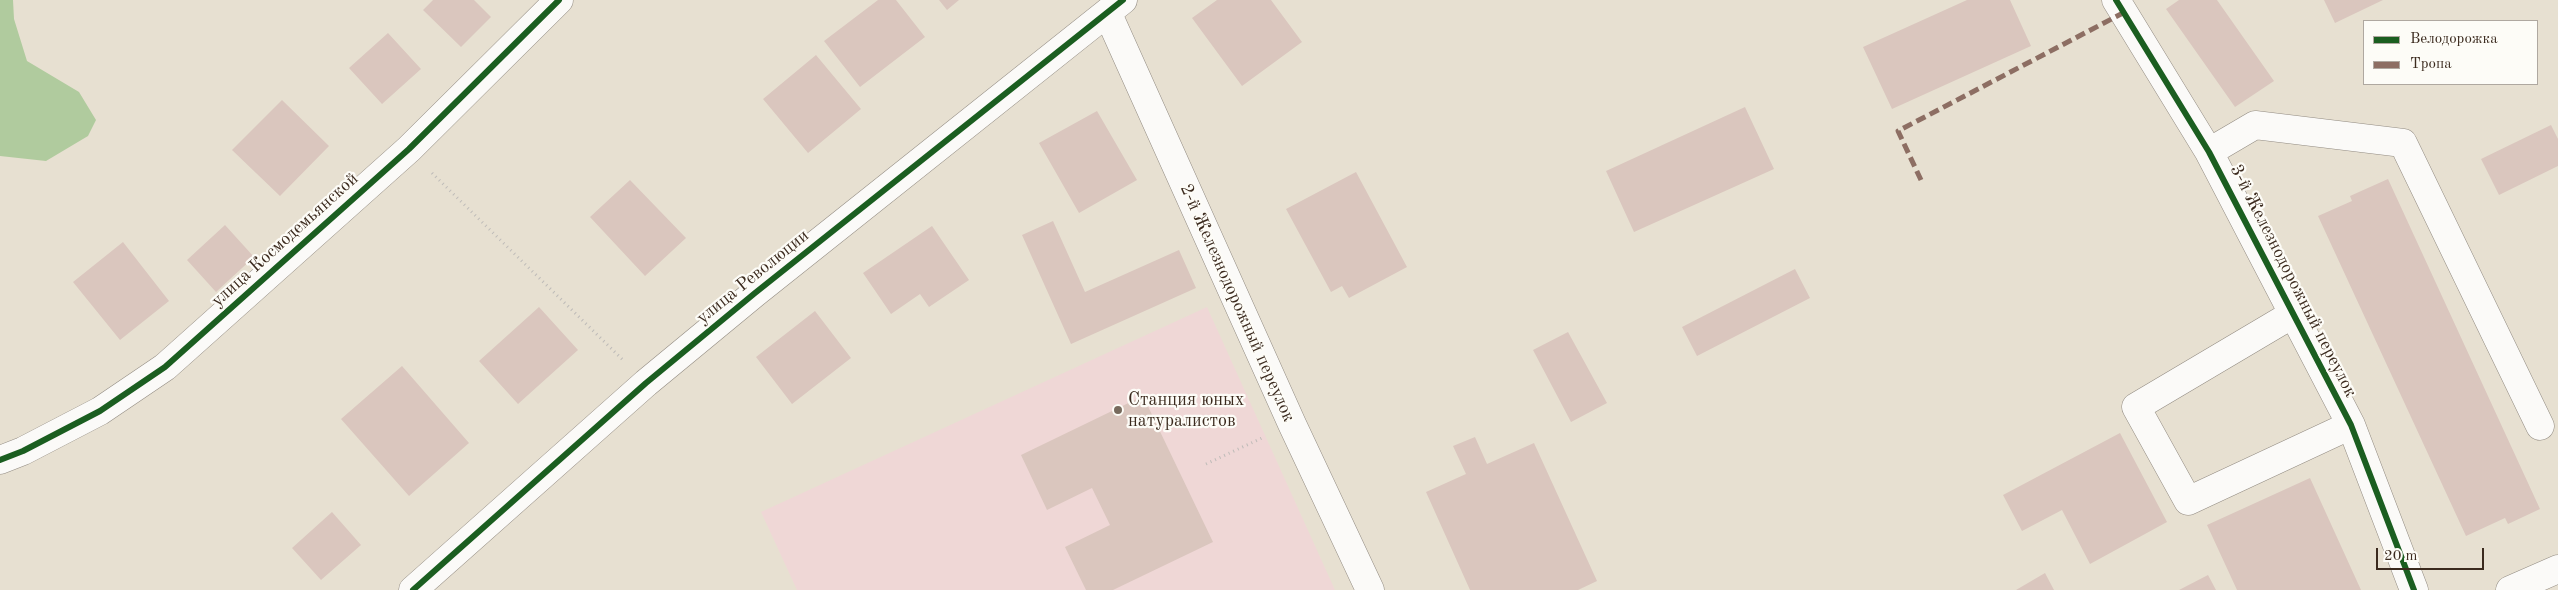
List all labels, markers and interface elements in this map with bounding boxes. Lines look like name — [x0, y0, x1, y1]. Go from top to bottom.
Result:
legend — [2363, 20, 2538, 85]
text: Велодорожка — [2410, 32, 2498, 47]
text: Тропа — [2410, 57, 2452, 72]
street label: 3-й Железнодорожный переулок — [2225, 161, 2361, 401]
street label: улица Космодемьянской — [207, 168, 363, 312]
street label: 2-й Железнодорожный переулок — [1175, 181, 1299, 425]
street label: улица Революции — [692, 225, 814, 329]
place label: Станция юных натуралистов — [1128, 389, 1244, 432]
marker: Станция юных натуралистов — [1112, 404, 1124, 416]
scale bar — [2378, 538, 2486, 570]
text: 20 m — [2384, 549, 2418, 564]

